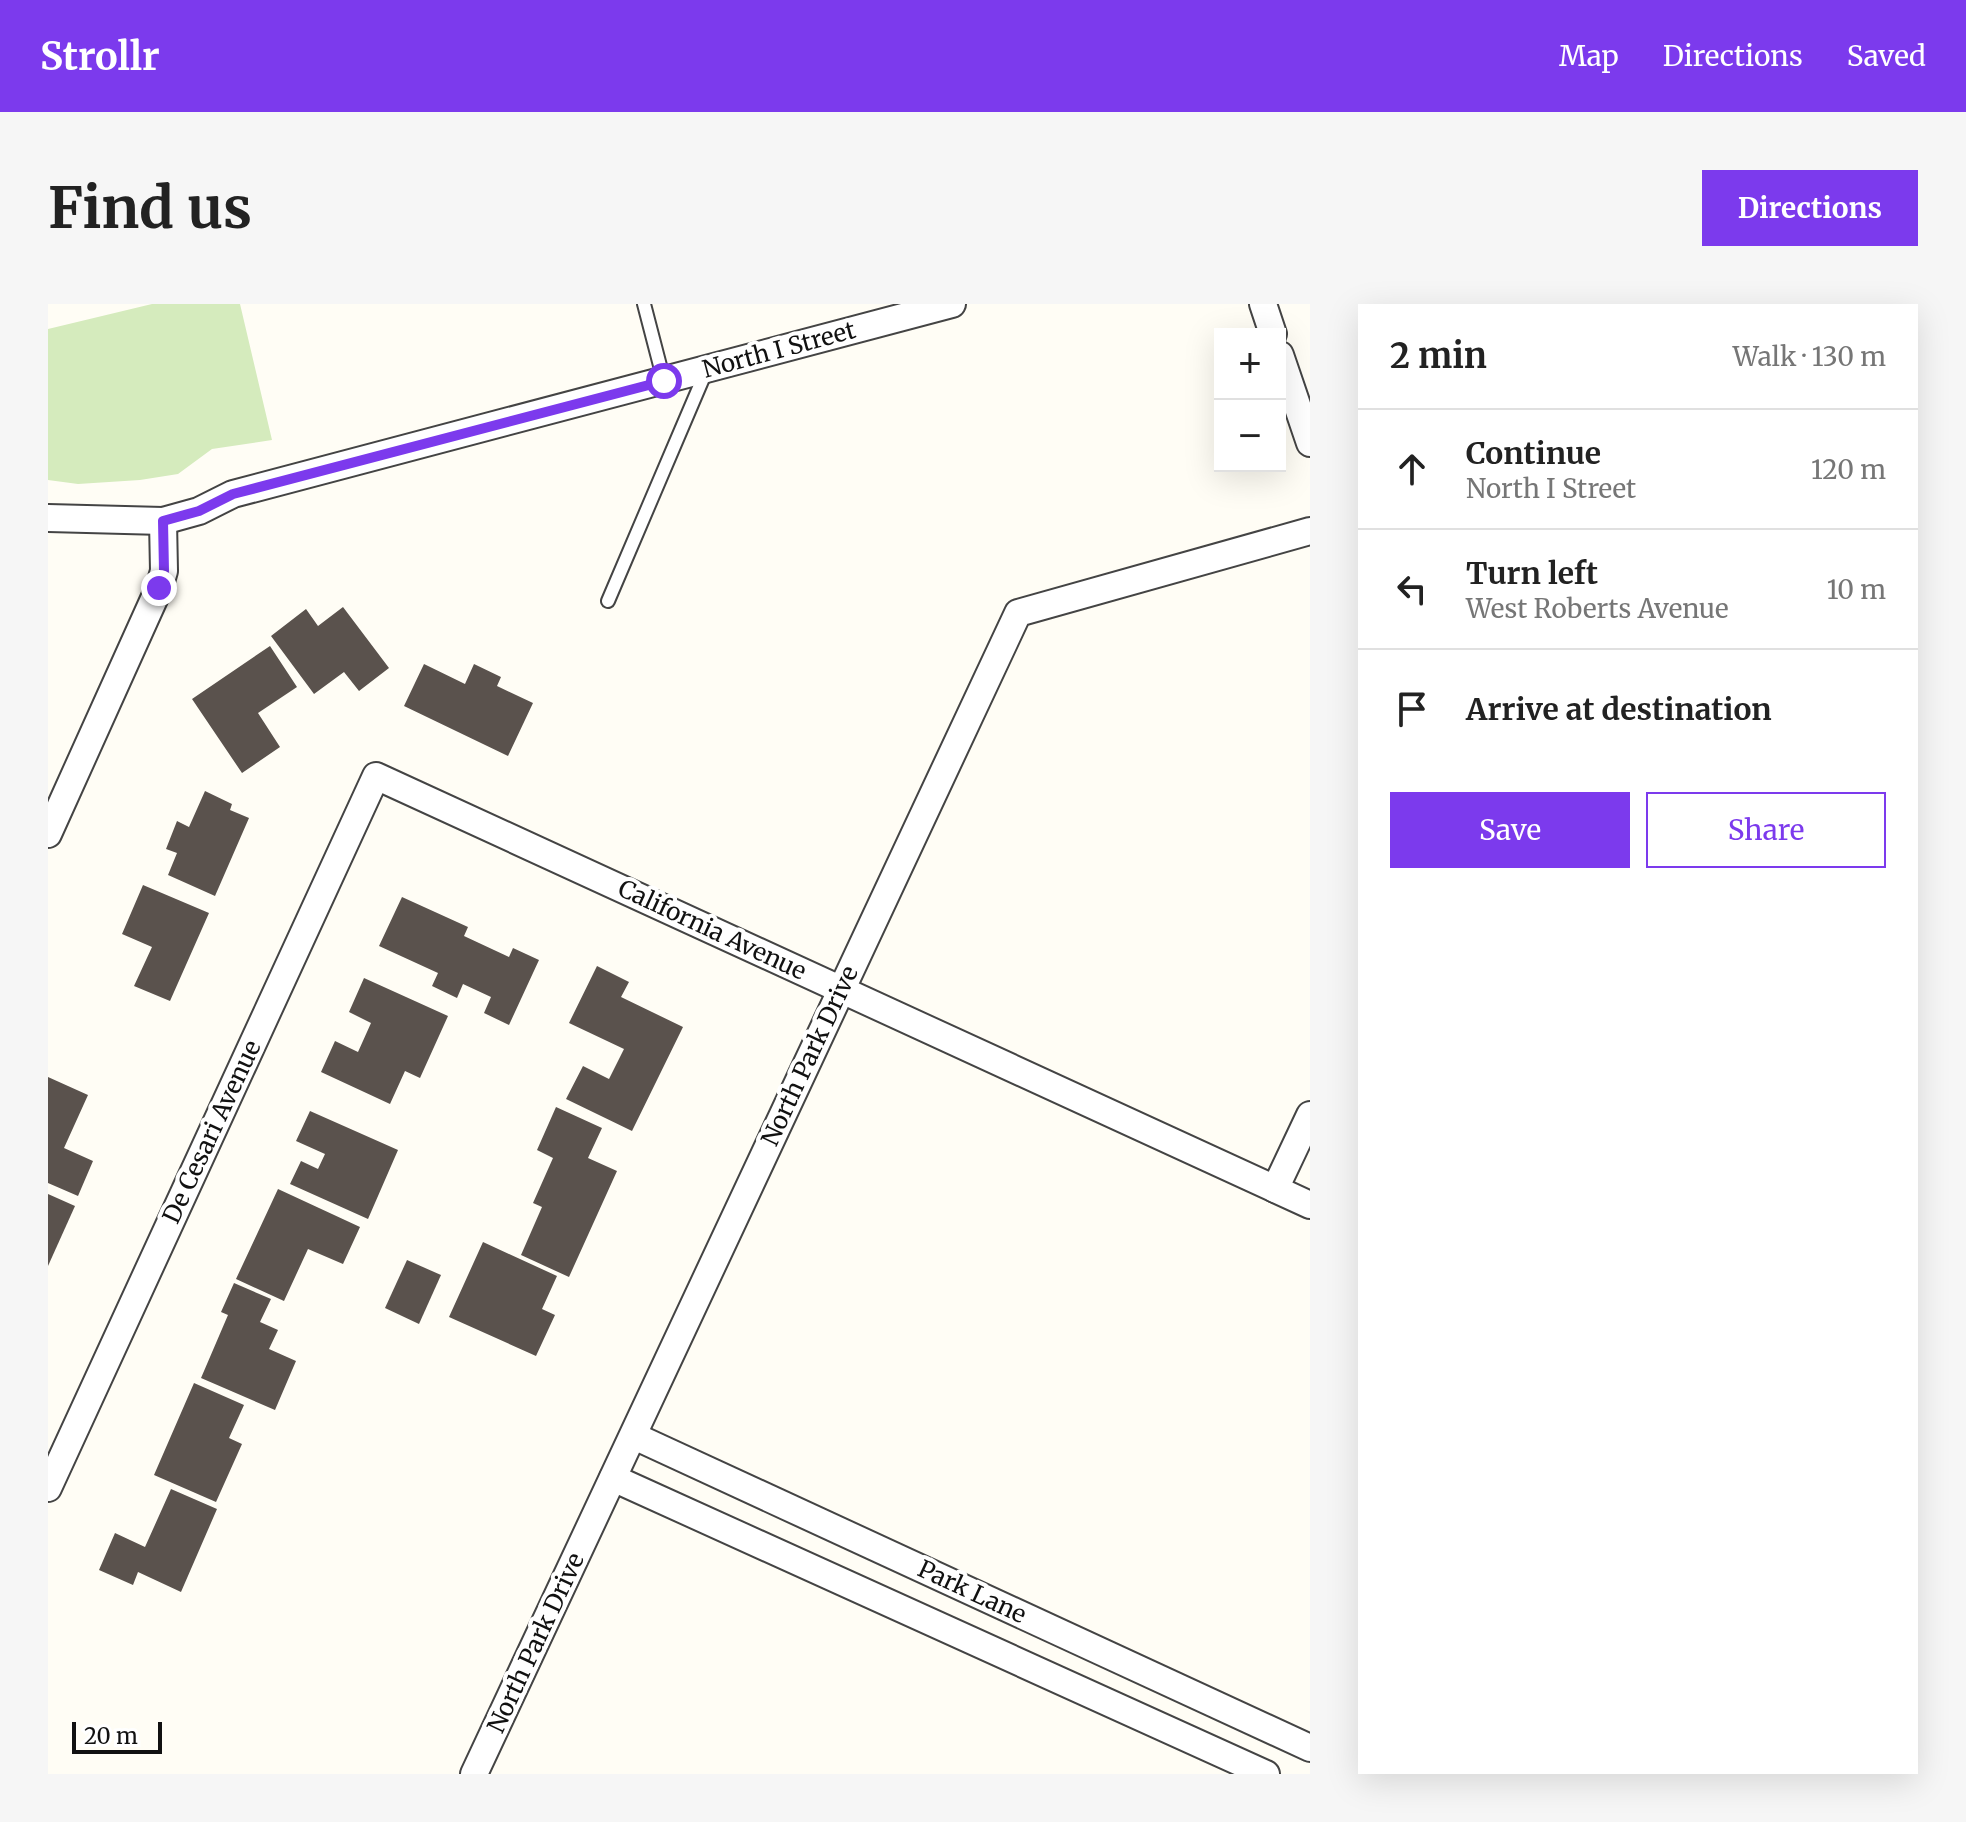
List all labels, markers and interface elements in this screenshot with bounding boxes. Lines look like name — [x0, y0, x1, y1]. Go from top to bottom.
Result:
text: Strollr — [40, 33, 160, 80]
text: Map — [1559, 38, 1619, 74]
text: Directions — [1663, 38, 1803, 74]
text: Saved — [1847, 38, 1926, 74]
button: Directions — [1702, 170, 1918, 246]
text: Find us — [48, 173, 252, 243]
street label: North I Street — [699, 314, 859, 385]
map controls — [1214, 328, 1286, 472]
button: + — [1214, 328, 1286, 400]
text: 2 min — [1390, 335, 1487, 377]
text: Walk · 130 m — [1733, 340, 1886, 373]
route start — [646, 363, 682, 399]
button: − — [1214, 400, 1286, 472]
text: Continue — [1466, 434, 1601, 472]
icon: ahead — [1390, 447, 1434, 491]
text: 120 m — [1811, 453, 1886, 486]
text: North I Street — [1466, 472, 1636, 505]
text: Turn left — [1466, 554, 1598, 592]
icon: left — [1390, 567, 1434, 611]
route end — [141, 570, 177, 606]
text: 10 m — [1827, 573, 1886, 606]
text: West Roberts Avenue — [1466, 592, 1729, 625]
icon: arrive — [1390, 687, 1434, 731]
text: Arrive at destination — [1466, 690, 1772, 728]
button: Save — [1390, 792, 1630, 868]
button: Share — [1646, 792, 1886, 868]
street label: California Avenue — [613, 872, 811, 987]
street label: North Park Drive — [754, 961, 865, 1151]
street label: De Cesari Avenue — [156, 1035, 268, 1228]
street label: North Park Drive — [480, 1548, 591, 1738]
street label: Park Lane — [913, 1553, 1031, 1630]
scale bar — [72, 1718, 162, 1754]
text: 20 m — [84, 1722, 138, 1750]

